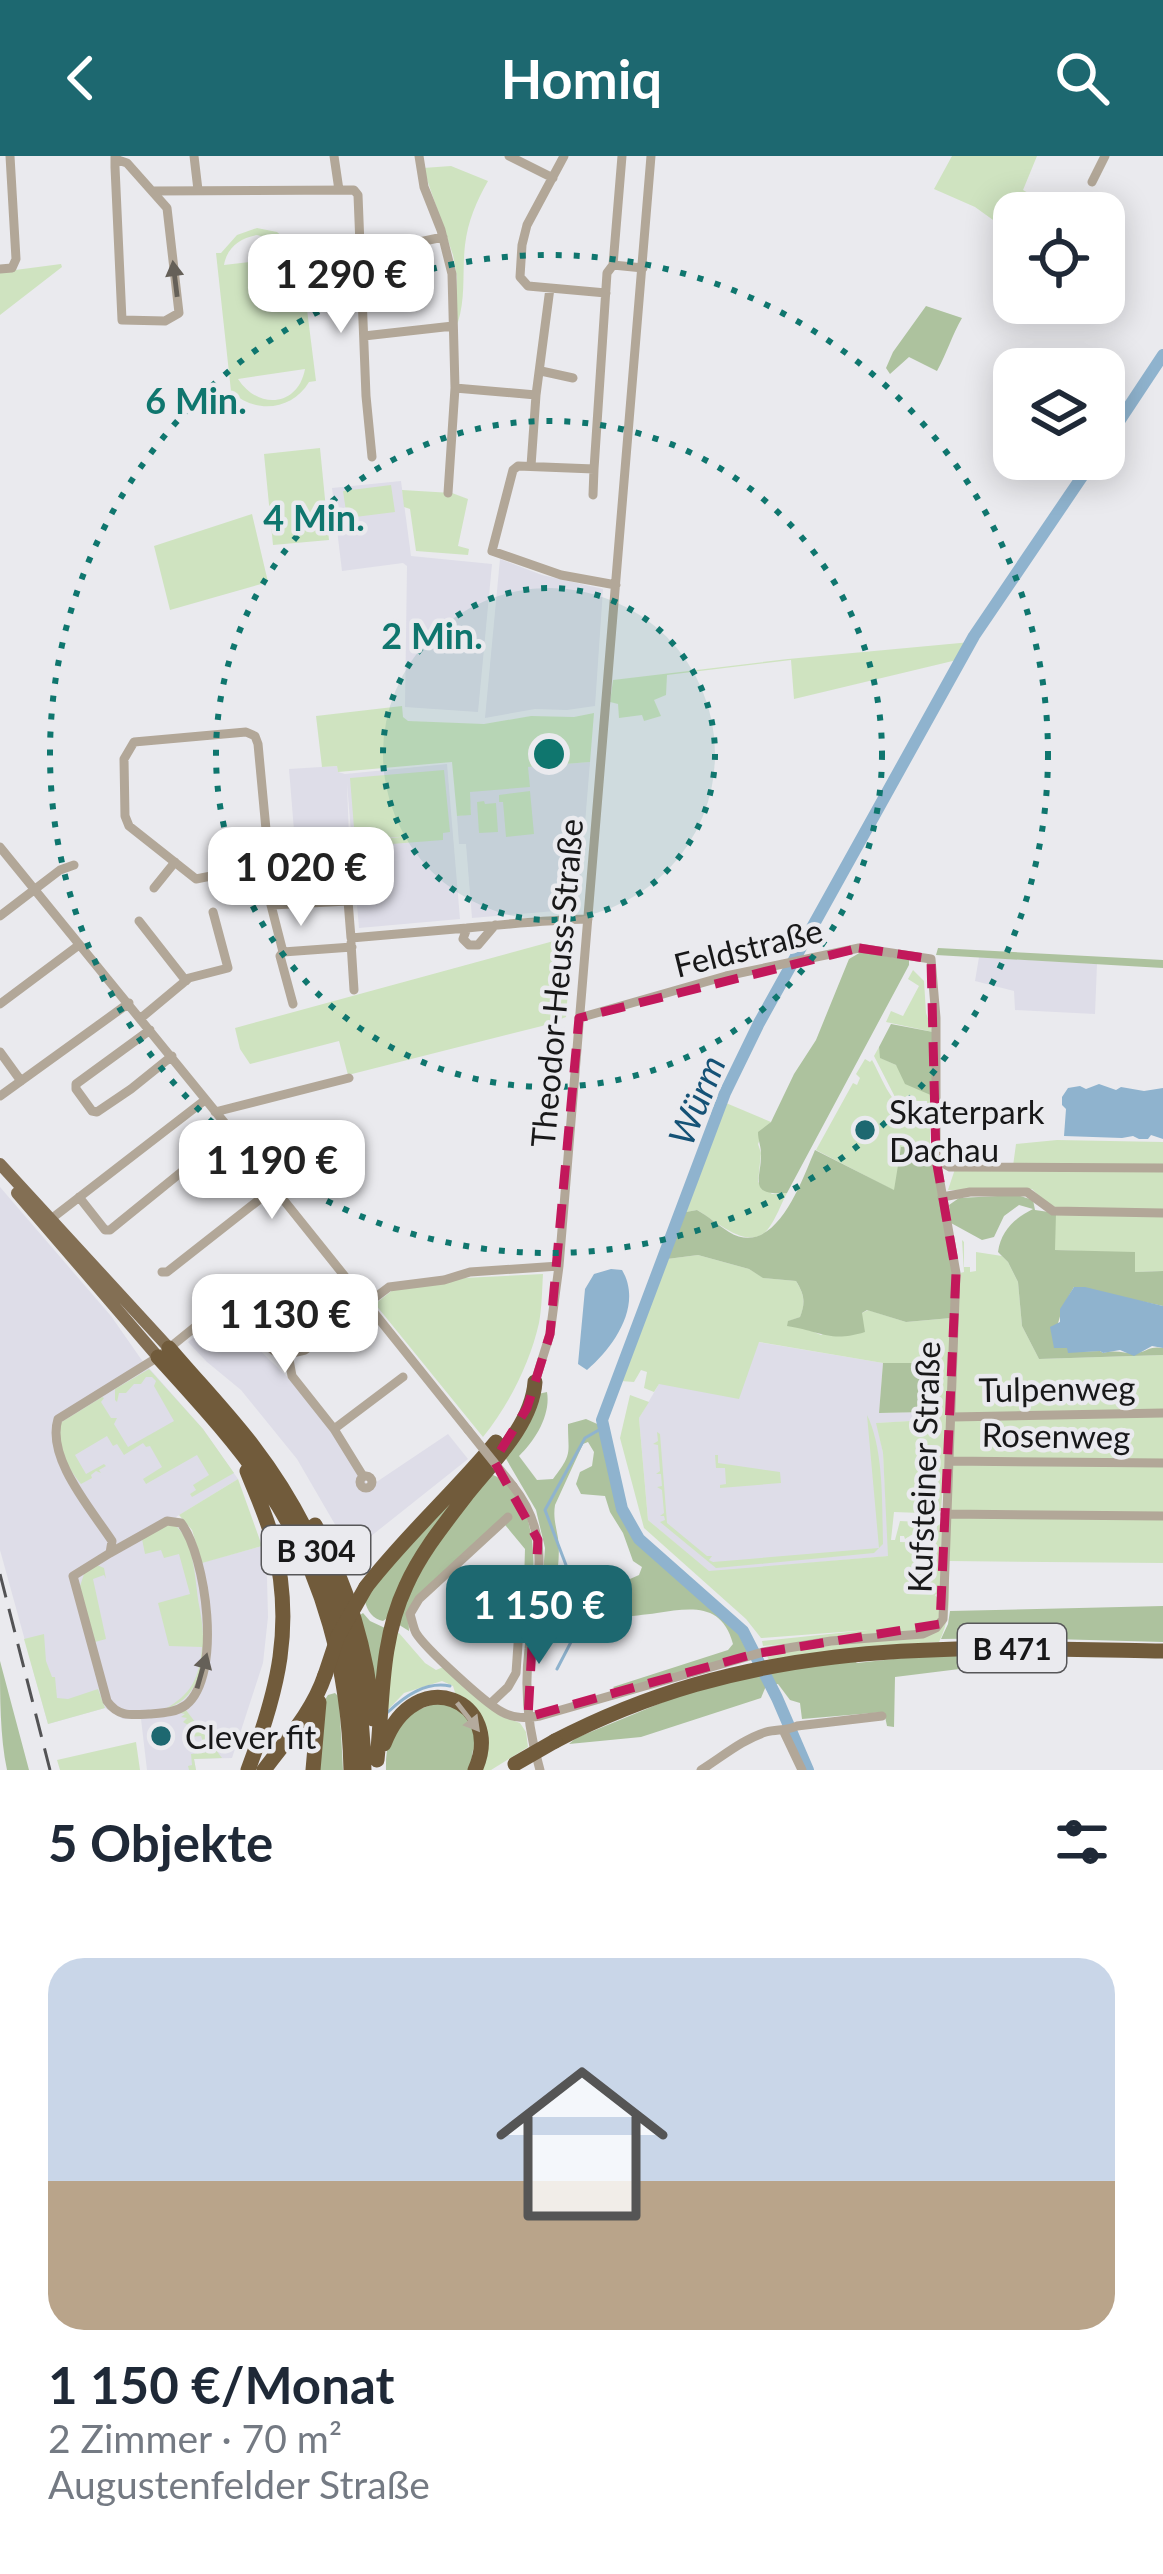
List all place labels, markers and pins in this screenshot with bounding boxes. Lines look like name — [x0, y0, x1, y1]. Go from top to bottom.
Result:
pin: 1 290 € — [230, 234, 452, 336]
centre of rings — [528, 733, 570, 775]
pin: 1 020 € — [190, 827, 412, 929]
place label: Skaterpark Dachau — [889, 1091, 1045, 1169]
marker: Skaterpark Dachau — [852, 1117, 878, 1143]
pin: 1 190 € — [161, 1120, 383, 1222]
pin: 1 130 € — [174, 1274, 396, 1376]
pin: 1 150 € — [428, 1565, 650, 1667]
place label: Clever fit — [185, 1716, 317, 1756]
marker: Clever fit — [148, 1723, 174, 1749]

